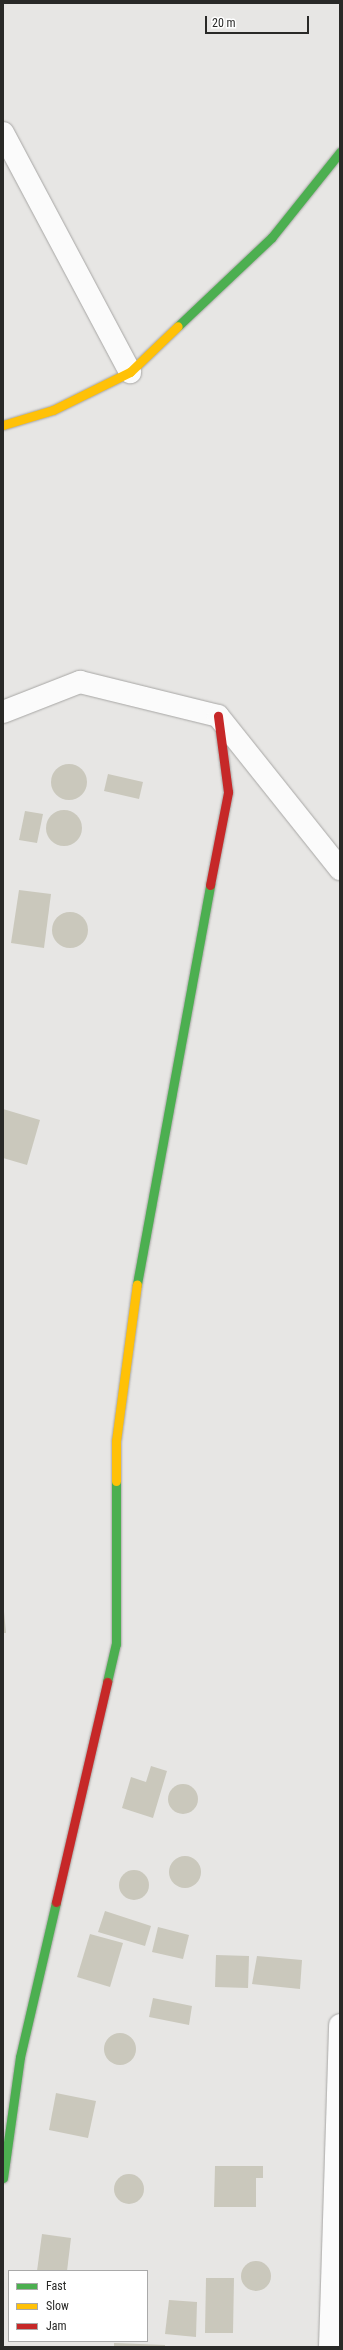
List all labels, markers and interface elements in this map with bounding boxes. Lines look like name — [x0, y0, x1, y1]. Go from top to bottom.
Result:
scale bar — [207, 8, 311, 34]
text: 20 m — [212, 16, 236, 30]
legend — [8, 2270, 148, 2342]
text: Fast — [46, 2279, 66, 2293]
text: Slow — [46, 2299, 69, 2313]
text: Jam — [46, 2319, 67, 2333]

